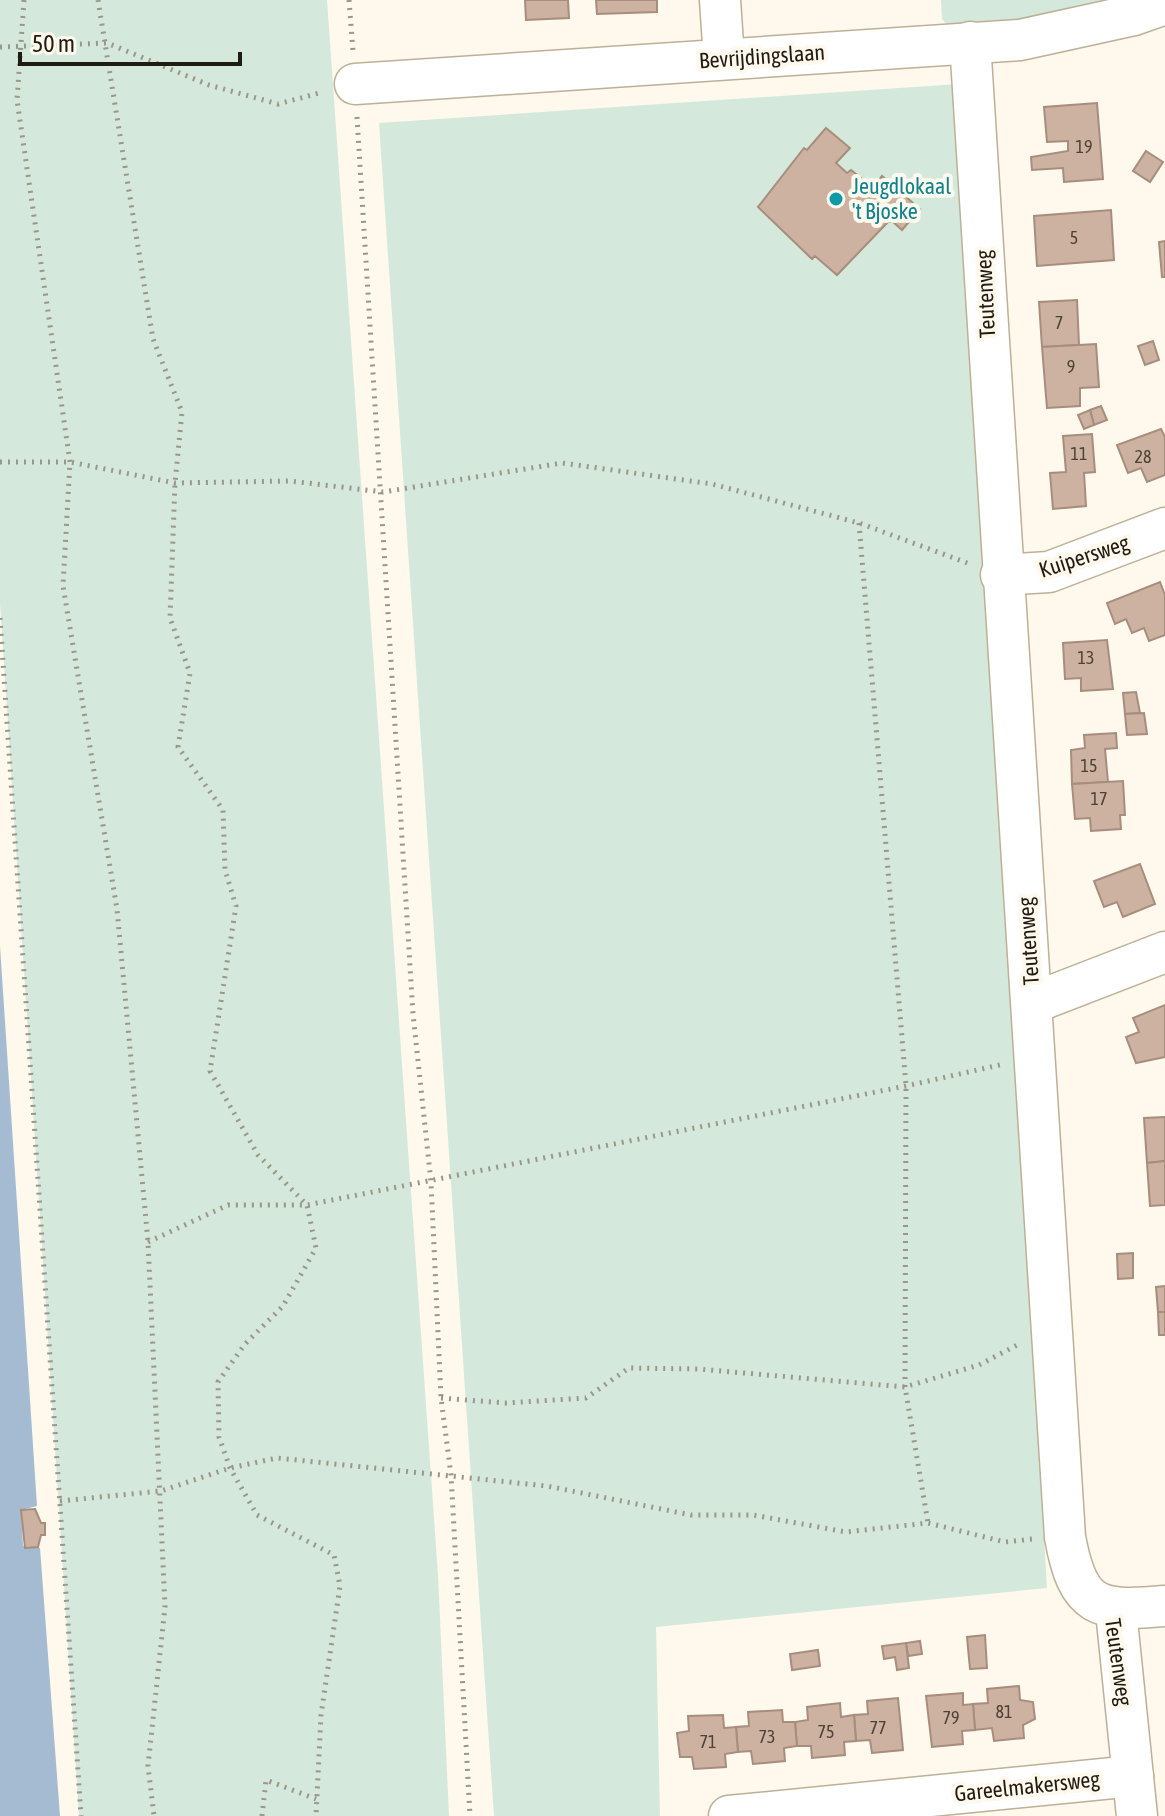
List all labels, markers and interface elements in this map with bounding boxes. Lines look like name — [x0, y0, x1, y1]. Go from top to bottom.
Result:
scale bar — [20, 16, 240, 66]
text: 50 m — [32, 30, 75, 57]
street label: Bevrijdingslaan — [698, 39, 826, 73]
house number: 19 — [1076, 136, 1092, 157]
place label: Jeugdlokaal 't Bjoske — [852, 173, 951, 224]
marker: Jeugdlokaal 't Bjoske — [827, 190, 845, 208]
house number: 5 — [1070, 227, 1078, 248]
street label: Teutenweg — [970, 249, 1000, 339]
house number: 7 — [1055, 312, 1063, 333]
house number: 9 — [1067, 356, 1075, 377]
house number: 11 — [1071, 443, 1087, 464]
house number: 28 — [1135, 446, 1151, 467]
street label: Kuipersweg — [1036, 529, 1133, 583]
house number: 13 — [1078, 647, 1094, 668]
house number: 15 — [1081, 755, 1097, 776]
house number: 17 — [1091, 788, 1107, 809]
street label: Teutenweg — [1012, 896, 1044, 986]
street label: Teutenweg — [1100, 1617, 1138, 1708]
house number: 81 — [996, 1701, 1012, 1722]
house number: 79 — [943, 1707, 959, 1728]
house number: 77 — [870, 1717, 886, 1738]
house number: 75 — [818, 1721, 834, 1742]
house number: 73 — [759, 1726, 775, 1747]
house number: 71 — [700, 1731, 716, 1752]
street label: Gareelmakersweg — [953, 1765, 1101, 1807]

